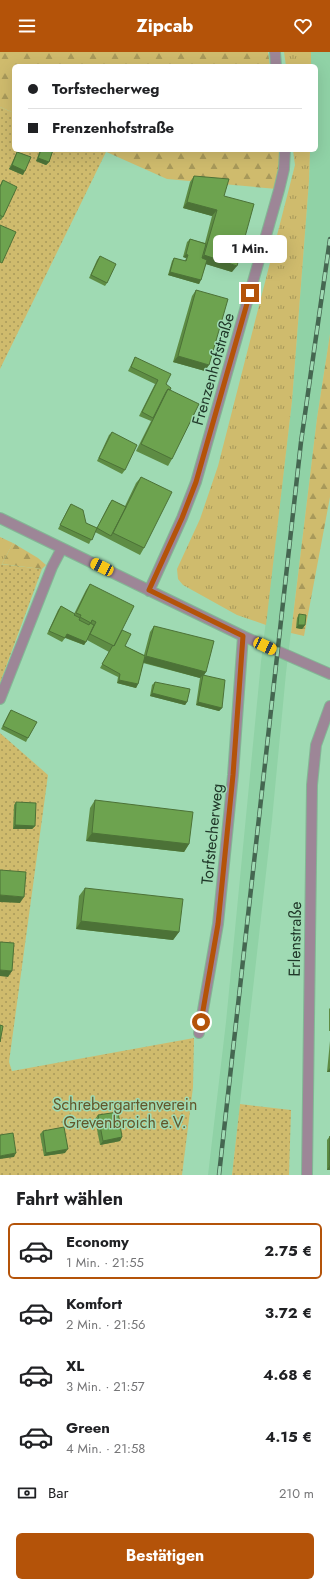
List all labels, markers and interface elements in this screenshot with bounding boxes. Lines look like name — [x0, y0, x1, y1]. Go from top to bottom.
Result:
text: Zipcab — [137, 13, 193, 39]
icon: menu — [16, 15, 38, 37]
icon: heart — [292, 15, 314, 37]
text: Torfstecherweg — [52, 78, 159, 100]
text: Frenzenhofstraße — [52, 117, 174, 139]
callout: 1 Min. — [213, 235, 287, 263]
text: 1 Min. — [231, 239, 269, 258]
route end — [241, 284, 259, 302]
street label: Frenzenhofstraße — [186, 310, 240, 428]
car — [89, 556, 115, 578]
car — [252, 635, 278, 657]
street label: Torfstecherweg — [195, 782, 229, 886]
street label: Erlenstraße — [283, 901, 307, 977]
route start — [192, 1013, 210, 1031]
park label: Schrebergartenverein Grevenbroich e.V. — [53, 1093, 197, 1134]
text: Fahrt wählen — [16, 1186, 123, 1212]
text: Economy — [66, 1231, 129, 1253]
icon: car — [18, 1233, 54, 1269]
text: 2.75 € — [264, 1240, 312, 1262]
text: 1 Min. · 21:55 — [66, 1253, 144, 1272]
text: Komfort — [66, 1293, 122, 1315]
icon: car — [18, 1295, 54, 1331]
text: 3.72 € — [265, 1302, 312, 1324]
text: 2 Min. · 21:56 — [66, 1315, 146, 1334]
text: XL — [66, 1355, 84, 1377]
icon: car — [18, 1357, 54, 1393]
text: 4.68 € — [263, 1364, 312, 1386]
text: 3 Min. · 21:57 — [66, 1377, 145, 1396]
text: Green — [66, 1417, 110, 1439]
icon: car — [18, 1419, 54, 1455]
text: 4.15 € — [265, 1426, 312, 1448]
text: 4 Min. · 21:58 — [66, 1439, 145, 1458]
icon: cash — [16, 1482, 38, 1504]
text: Bar — [48, 1482, 69, 1504]
text: 210 m — [279, 1484, 314, 1503]
button: Bestätigen — [16, 1533, 314, 1579]

